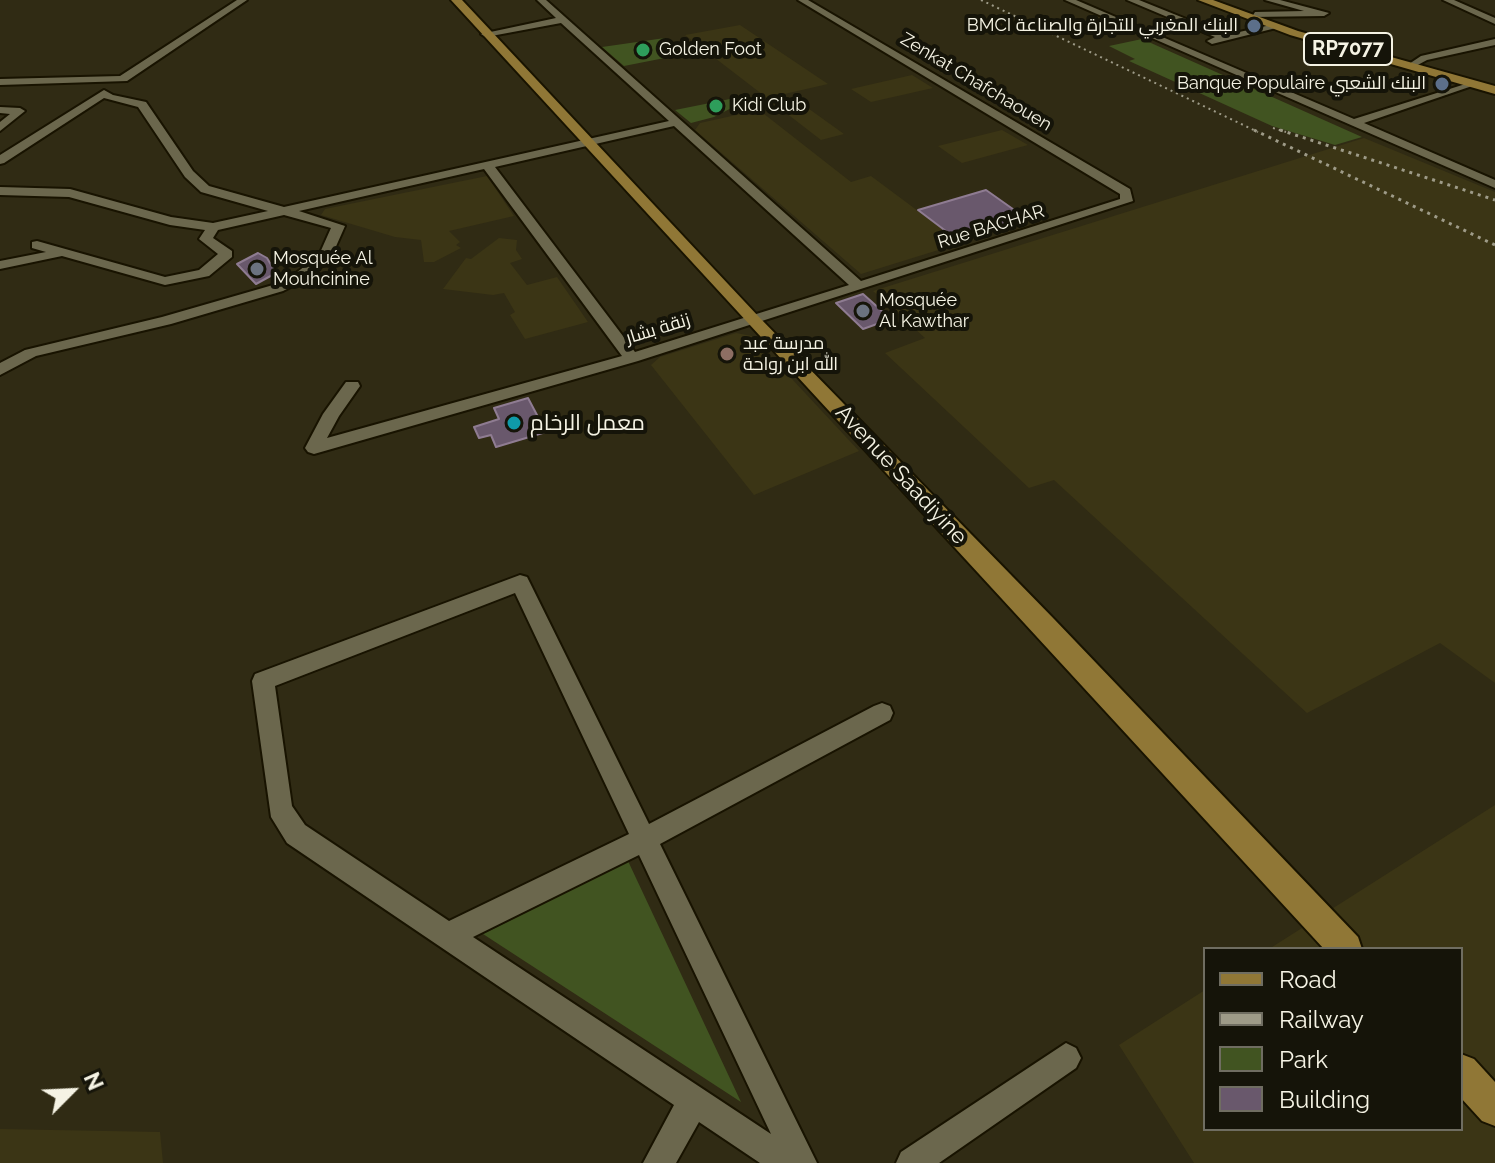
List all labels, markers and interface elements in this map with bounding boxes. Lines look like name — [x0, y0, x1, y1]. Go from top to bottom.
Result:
place label: BMCI البنك المغربي للتجارة والصناعة — [967, 15, 1238, 37]
marker: BMCI البنك المغربي للتجارة والصناعة — [1245, 17, 1263, 35]
street label: Zenkat Chafchaouen — [896, 28, 1056, 136]
road number: RP7077 — [1304, 33, 1392, 65]
place label: Golden Foot — [659, 39, 762, 61]
marker: Golden Foot — [634, 41, 652, 59]
place label: Banque Populaire البنك الشعبي — [1177, 73, 1426, 95]
marker: Banque Populaire البنك الشعبي — [1433, 75, 1451, 93]
place label: Kidi Club — [732, 95, 806, 117]
marker: Kidi Club — [707, 97, 725, 115]
street label: Rue BACHAR — [935, 201, 1047, 253]
place label: Mosquée Al Mouhcinine — [273, 248, 373, 290]
marker: Mosquée Al Mouhcinine — [248, 260, 266, 278]
place label: Mosquée Al Kawthar — [879, 290, 969, 332]
marker: Mosquée Al Kawthar — [854, 302, 872, 320]
street label: زنقة بشار — [623, 309, 693, 349]
place label: مدرسة عبد الله ابن رواحة — [743, 333, 838, 376]
marker: مدرسة عبد الله ابن رواحة — [718, 345, 736, 363]
street label: Avenue Saadiyine — [830, 400, 972, 550]
place label: معمل الرخام — [530, 410, 645, 436]
marker: معمل الرخام — [505, 414, 523, 432]
legend — [1203, 947, 1463, 1131]
text: Road — [1279, 965, 1337, 994]
text: Railway — [1279, 1005, 1364, 1034]
text: Park — [1279, 1045, 1328, 1074]
north arrow — [32, 1051, 112, 1131]
text: N — [79, 1068, 109, 1094]
text: Building — [1279, 1085, 1370, 1114]

